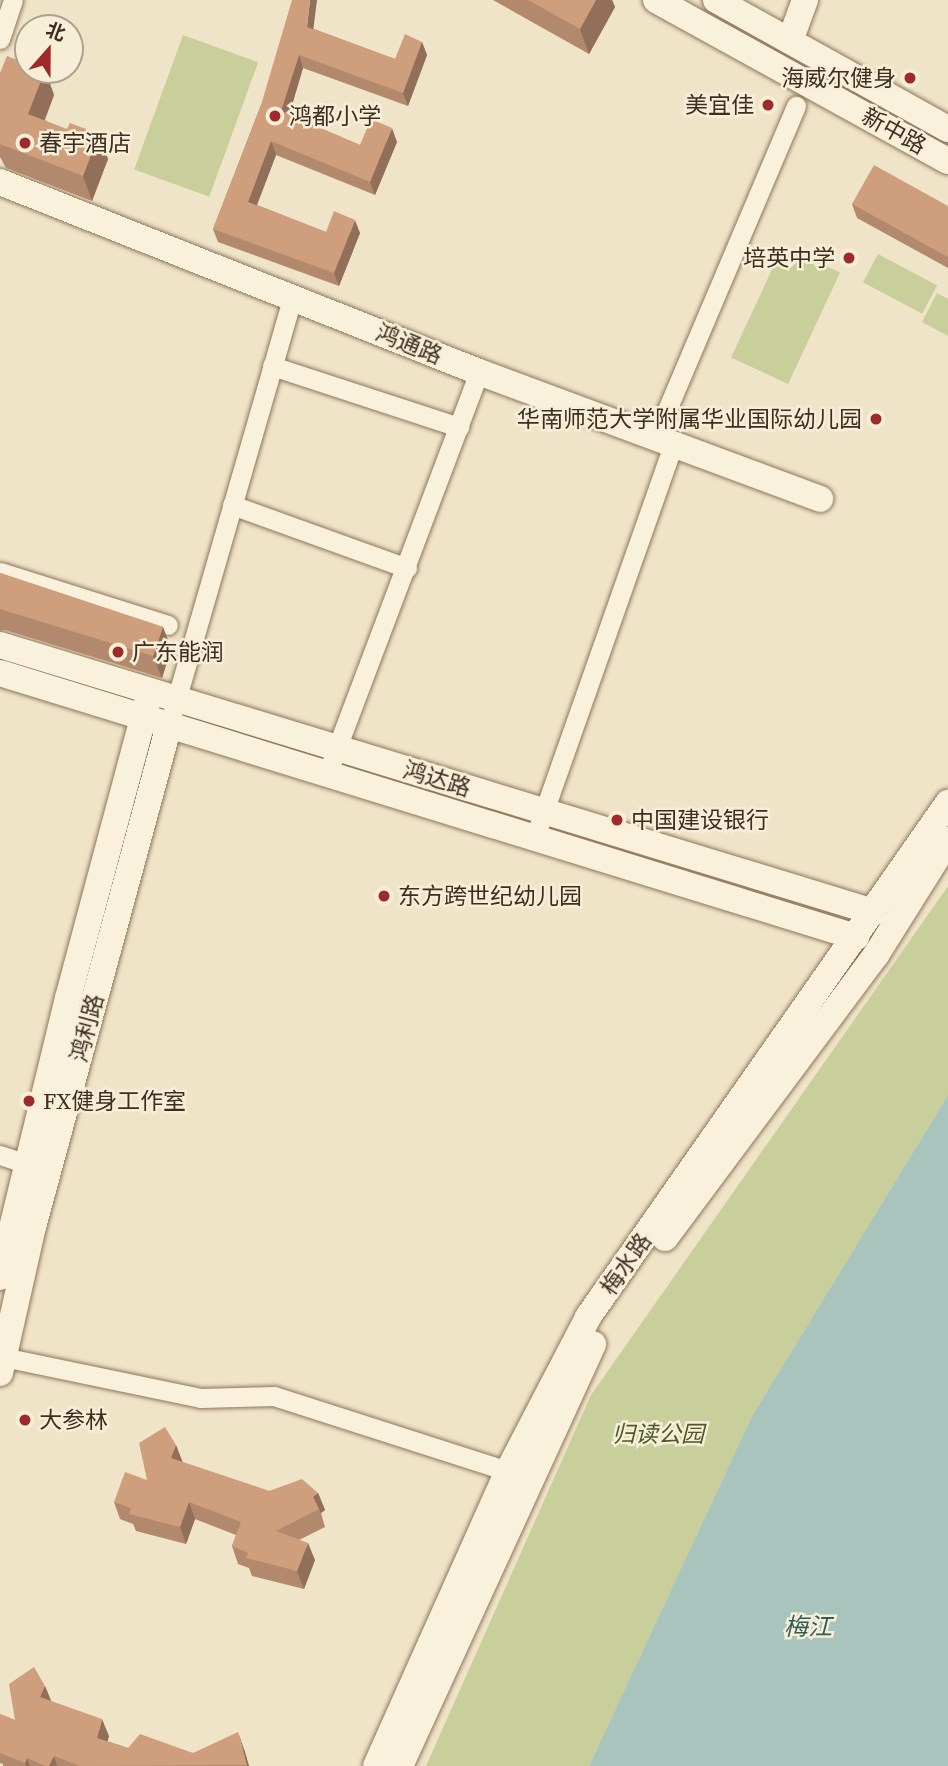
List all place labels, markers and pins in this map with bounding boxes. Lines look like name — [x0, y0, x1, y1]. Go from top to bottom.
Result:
place label: 海威尔健身 — [781, 64, 896, 92]
marker: 海威尔健身 — [902, 70, 918, 86]
place label: 美宜佳 — [685, 91, 754, 119]
marker: 美宜佳 — [760, 97, 776, 113]
place label: 鸿都小学 — [289, 102, 381, 130]
marker: 鸿都小学 — [267, 108, 283, 124]
place label: 春宇酒店 — [39, 129, 131, 157]
marker: 春宇酒店 — [17, 135, 33, 151]
place label: 培英中学 — [743, 244, 835, 272]
marker: 培英中学 — [841, 250, 857, 266]
place label: 华南师范大学附属华业国际幼儿园 — [517, 405, 862, 433]
marker: 华南师范大学附属华业国际幼儿园 — [868, 411, 884, 427]
place label: 广东能润 — [132, 638, 224, 666]
marker: 广东能润 — [110, 644, 126, 660]
place label: 中国建设银行 — [631, 806, 769, 834]
marker: 中国建设银行 — [609, 812, 625, 828]
place label: 东方跨世纪幼儿园 — [398, 882, 582, 910]
marker: 东方跨世纪幼儿园 — [376, 888, 392, 904]
place label: FX健身工作室 — [43, 1087, 186, 1115]
marker: FX健身工作室 — [21, 1093, 37, 1109]
place label: 大参林 — [39, 1406, 108, 1434]
marker: 大参林 — [17, 1412, 33, 1428]

